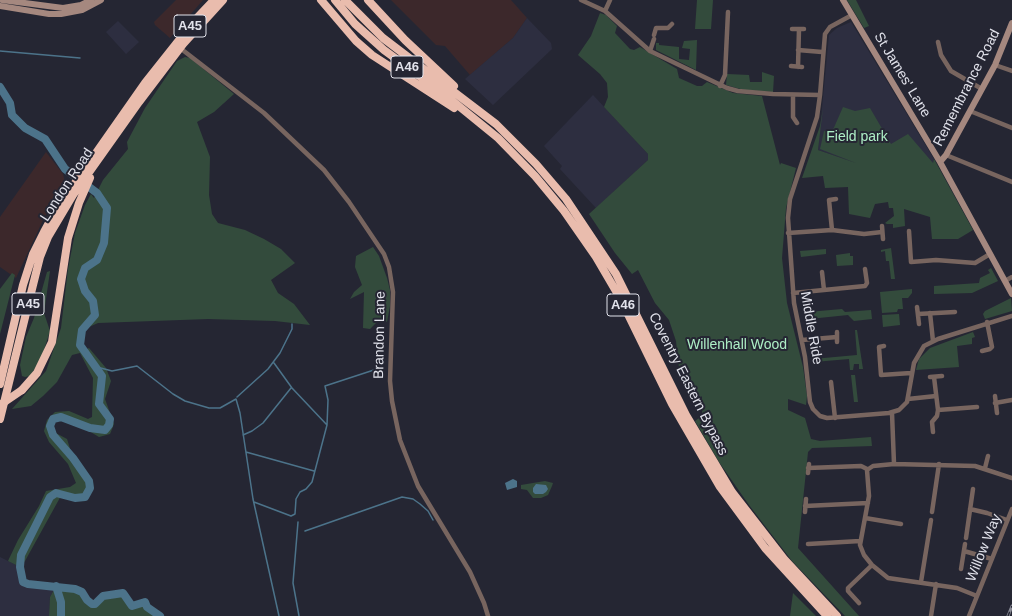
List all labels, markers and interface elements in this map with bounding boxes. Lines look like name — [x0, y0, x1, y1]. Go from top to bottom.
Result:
road number: A45 — [174, 15, 206, 37]
street label: Remembrance Road — [930, 27, 1004, 149]
street label: St James' Lane — [870, 30, 934, 120]
road number: A46 — [391, 56, 423, 78]
park label: Field park — [826, 129, 888, 145]
street label: London Road — [37, 145, 97, 225]
street label: Middle Ride — [796, 290, 826, 366]
street label: Brandon Lane — [371, 291, 389, 379]
road number: A45 — [12, 293, 44, 315]
road number: A46 — [607, 294, 639, 316]
street label: Coventry Eastern Bypass — [645, 310, 731, 458]
park label: Willenhall Wood — [687, 337, 787, 353]
street label: Willow Way — [963, 512, 1005, 584]

